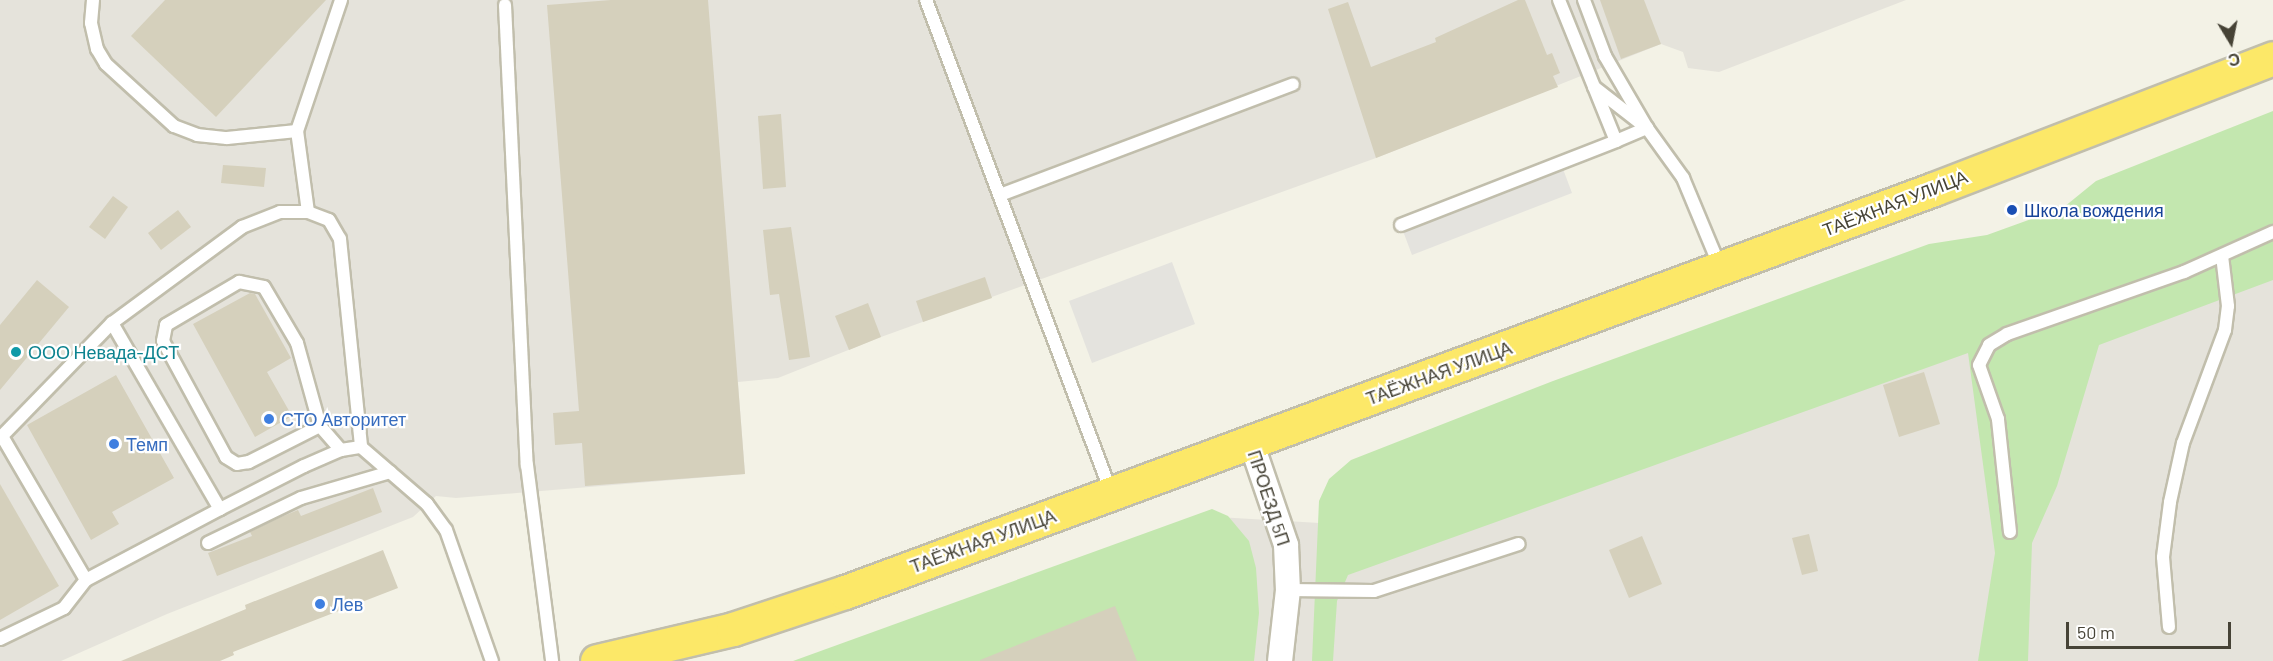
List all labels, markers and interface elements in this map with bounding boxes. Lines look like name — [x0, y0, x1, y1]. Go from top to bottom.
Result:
north arrow — [2201, 12, 2261, 72]
text: С — [2227, 50, 2242, 71]
street label: ТАЁЖНАЯ УЛИЦА — [1819, 165, 1971, 241]
place label: Школа вождения — [2024, 199, 2164, 221]
marker: Школа вождения — [2005, 203, 2019, 217]
street label: ТАЁЖНАЯ УЛИЦА — [1363, 337, 1515, 409]
place label: ООО Невада-ДСТ — [28, 341, 179, 363]
marker: ООО Невада-ДСТ — [9, 345, 23, 359]
place label: СТО Авторитет — [281, 408, 406, 430]
marker: СТО Авторитет — [262, 412, 276, 426]
place label: Темп — [126, 433, 168, 455]
marker: Темп — [107, 437, 121, 451]
street label: ПРОЕЗД 5П — [1243, 448, 1295, 548]
street label: ТАЁЖНАЯ УЛИЦА — [907, 505, 1059, 577]
place label: Лев — [332, 593, 363, 615]
marker: Лев — [313, 597, 327, 611]
scale bar — [2069, 610, 2234, 648]
text: 50 m — [2077, 621, 2115, 643]

